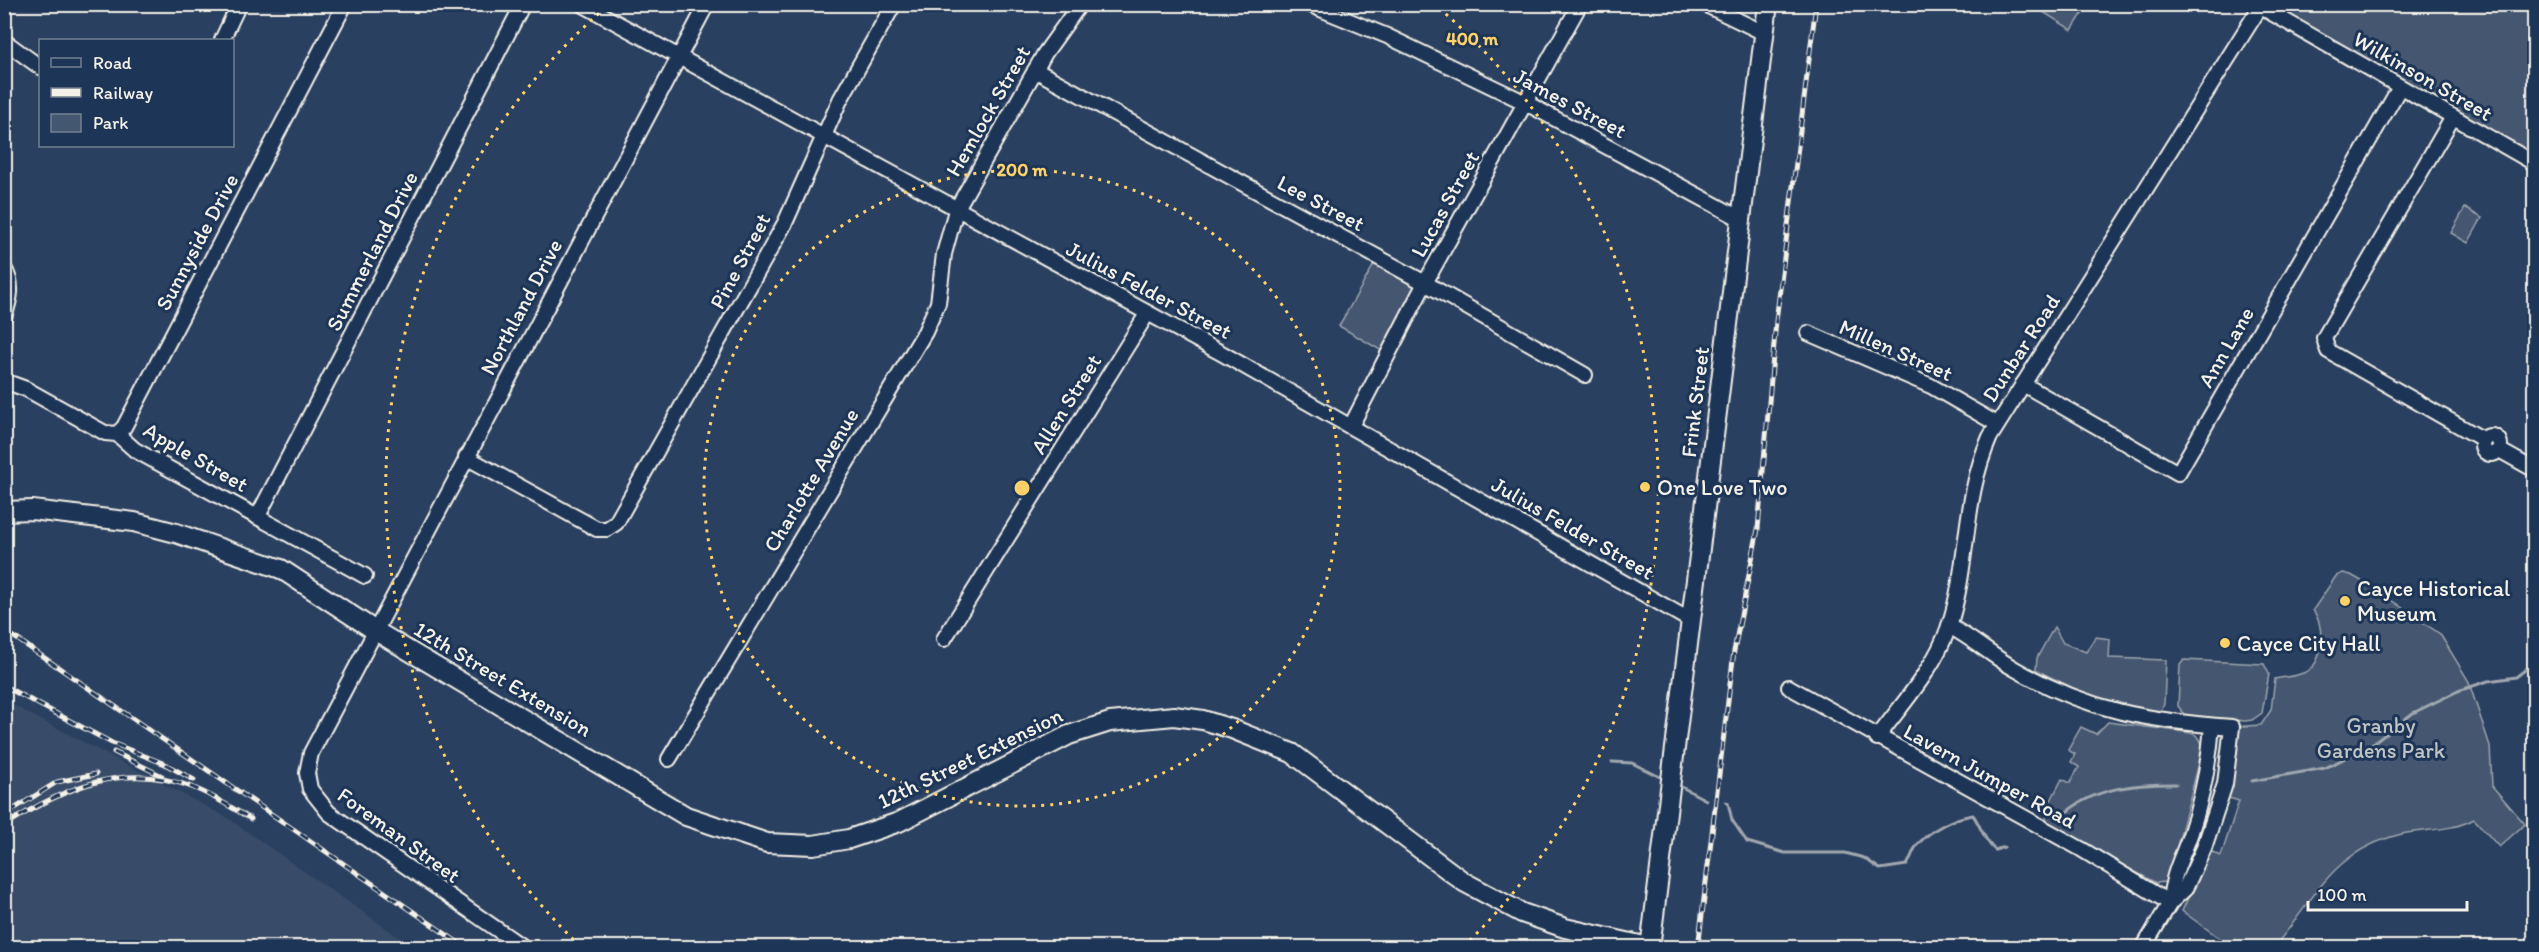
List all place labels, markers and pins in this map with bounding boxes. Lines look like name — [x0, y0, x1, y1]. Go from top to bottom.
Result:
place label: One Love Two — [1657, 474, 1787, 501]
centre of rings — [1012, 478, 1032, 498]
marker: One Love Two — [1638, 480, 1652, 494]
place label: Cayce Historical Museum — [2357, 575, 2510, 627]
marker: Cayce Historical Museum — [2338, 594, 2352, 608]
place label: Cayce City Hall — [2237, 630, 2381, 657]
marker: Cayce City Hall — [2218, 636, 2232, 650]

